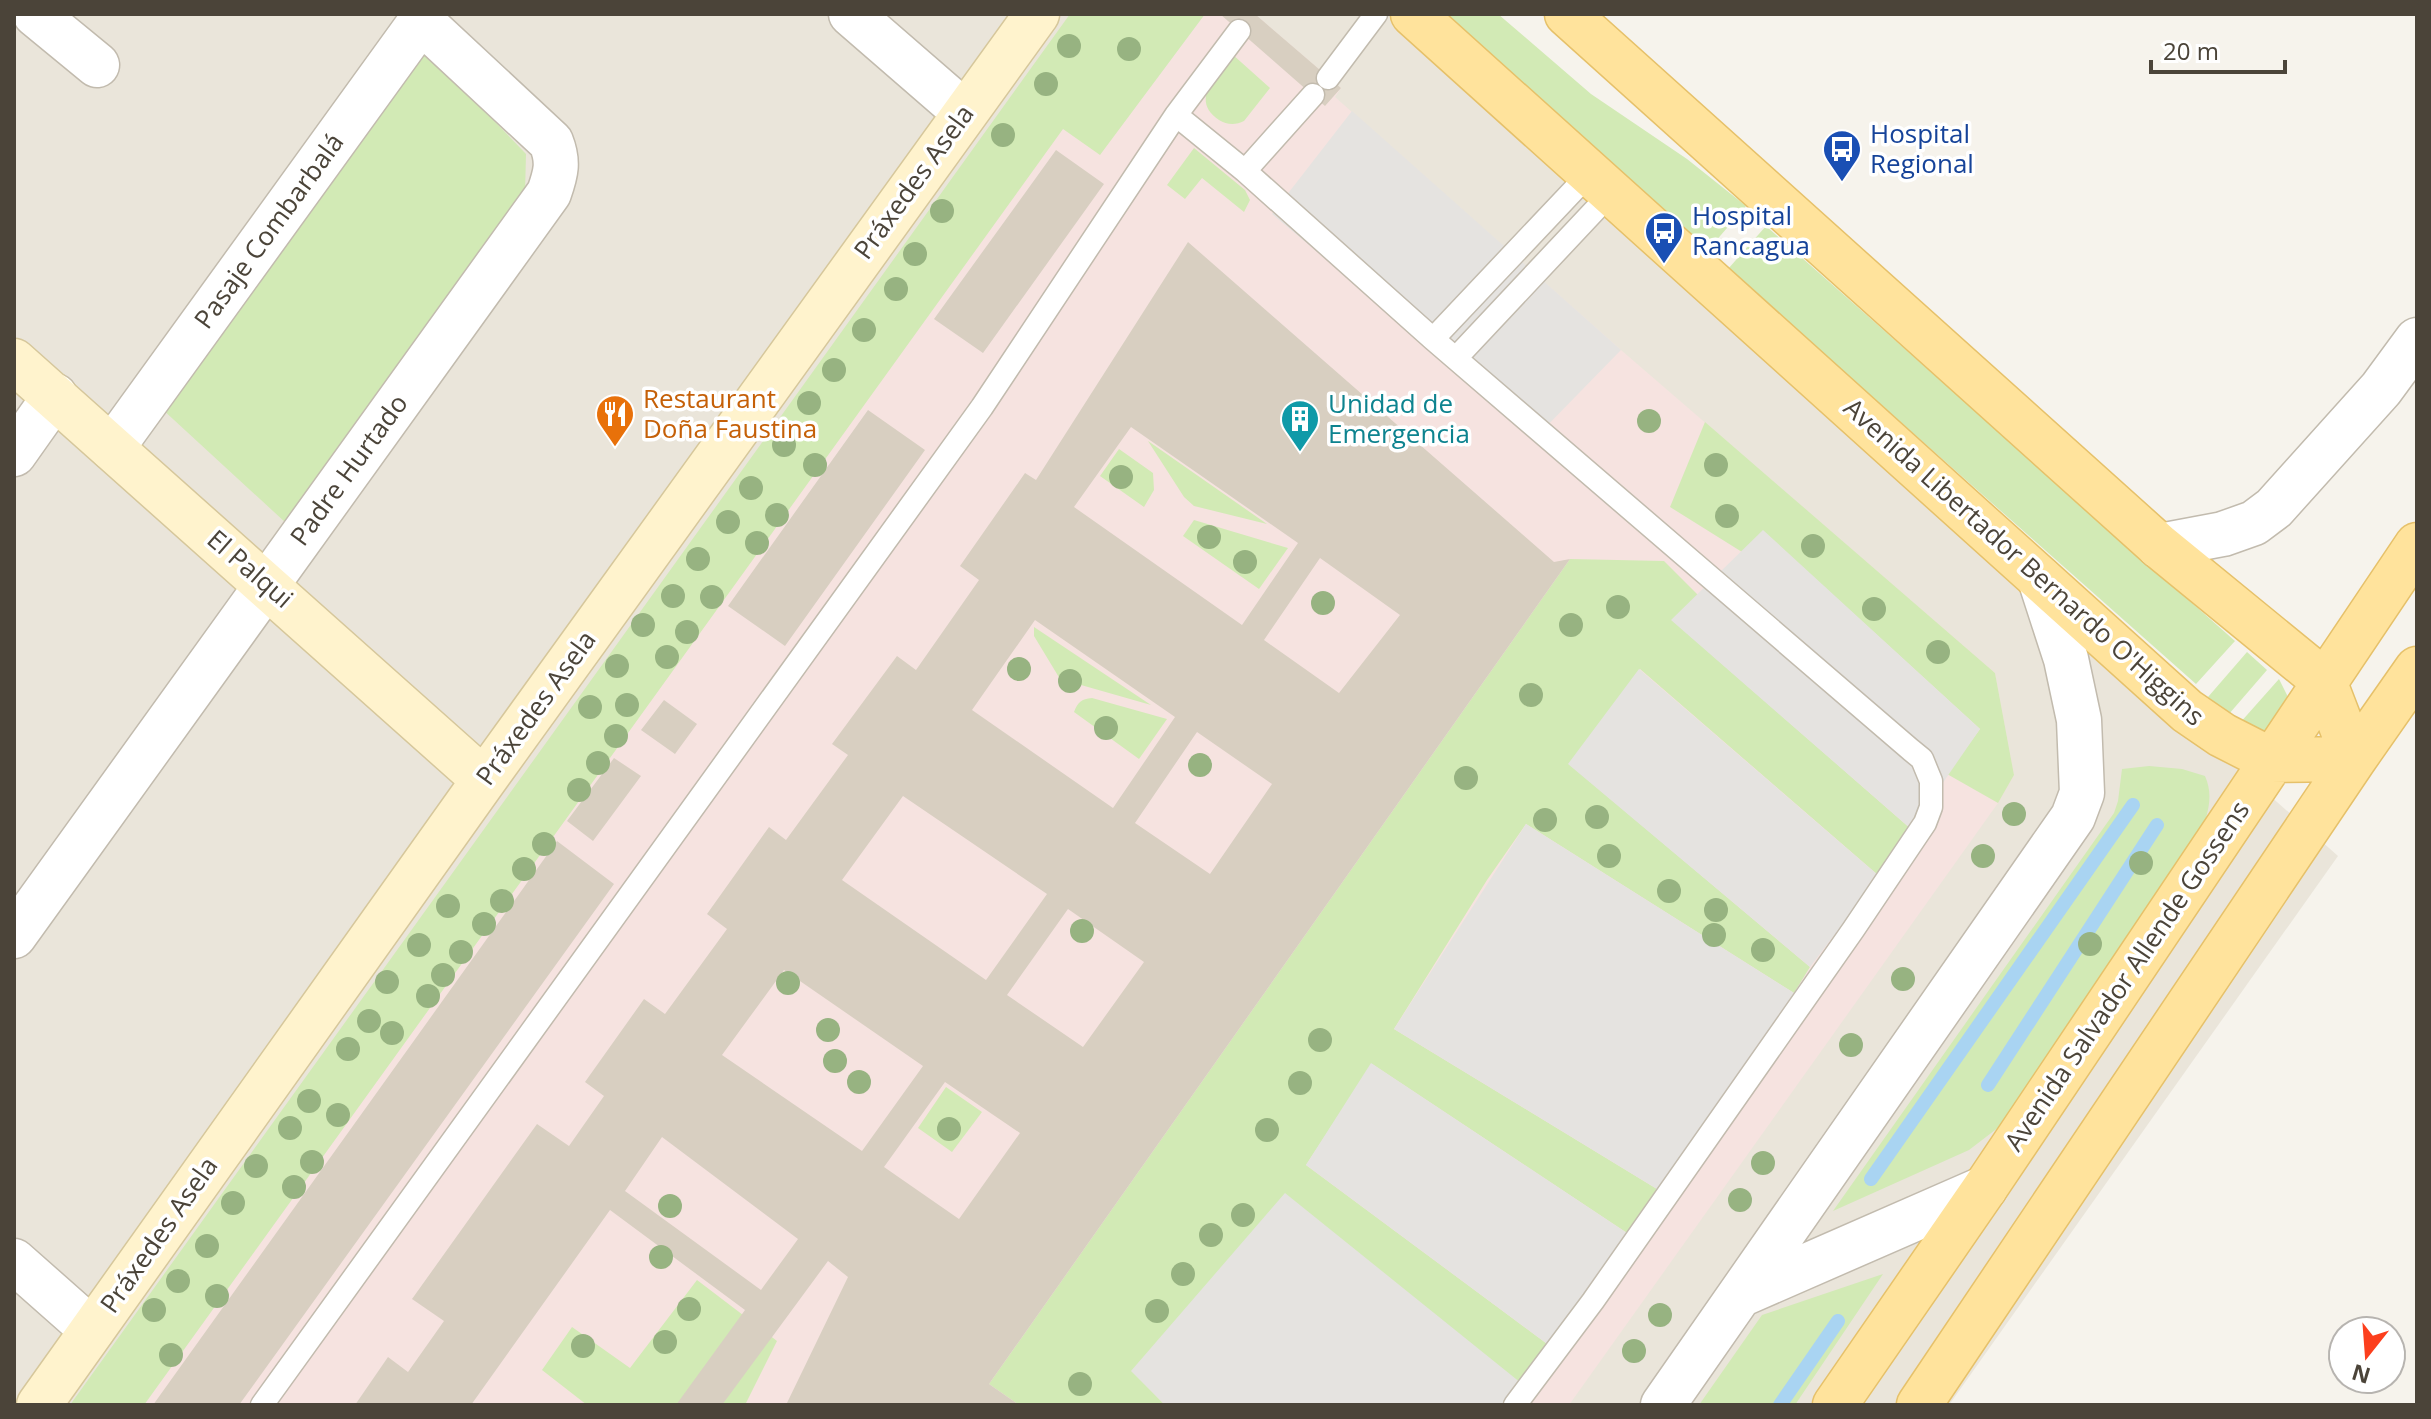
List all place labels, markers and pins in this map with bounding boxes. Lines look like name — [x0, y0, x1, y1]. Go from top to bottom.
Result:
place label: Hospital Regional — [1870, 115, 1974, 181]
bus stop icon: Hospital Regional — [1821, 128, 1863, 183]
place label: Hospital Rancagua — [1692, 197, 1810, 263]
bus stop icon: Hospital Rancagua — [1643, 210, 1685, 265]
place label: Restaurant Doña Faustina — [643, 380, 817, 446]
place label: Unidad de Emergencia — [1328, 385, 1470, 451]
restaurant icon: Restaurant Doña Faustina — [594, 393, 636, 448]
building icon: Unidad de Emergencia — [1279, 398, 1321, 453]

